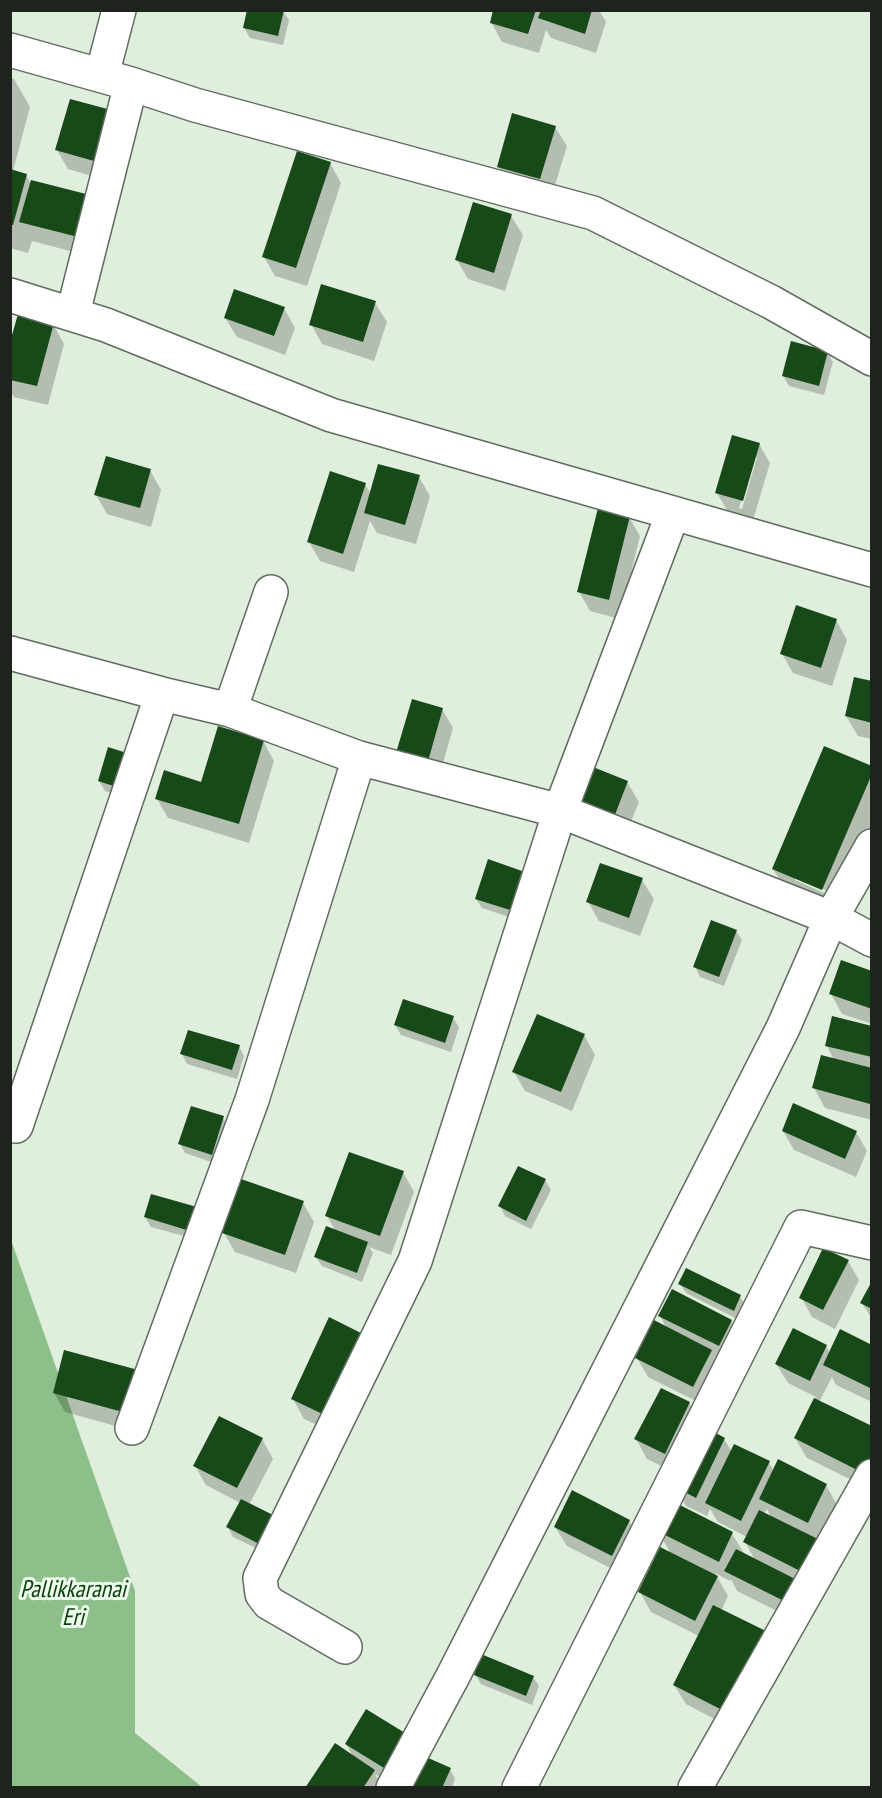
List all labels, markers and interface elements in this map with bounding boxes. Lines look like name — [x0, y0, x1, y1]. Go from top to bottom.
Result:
water label: Pallikkaranai Eri — [20, 1576, 126, 1632]

